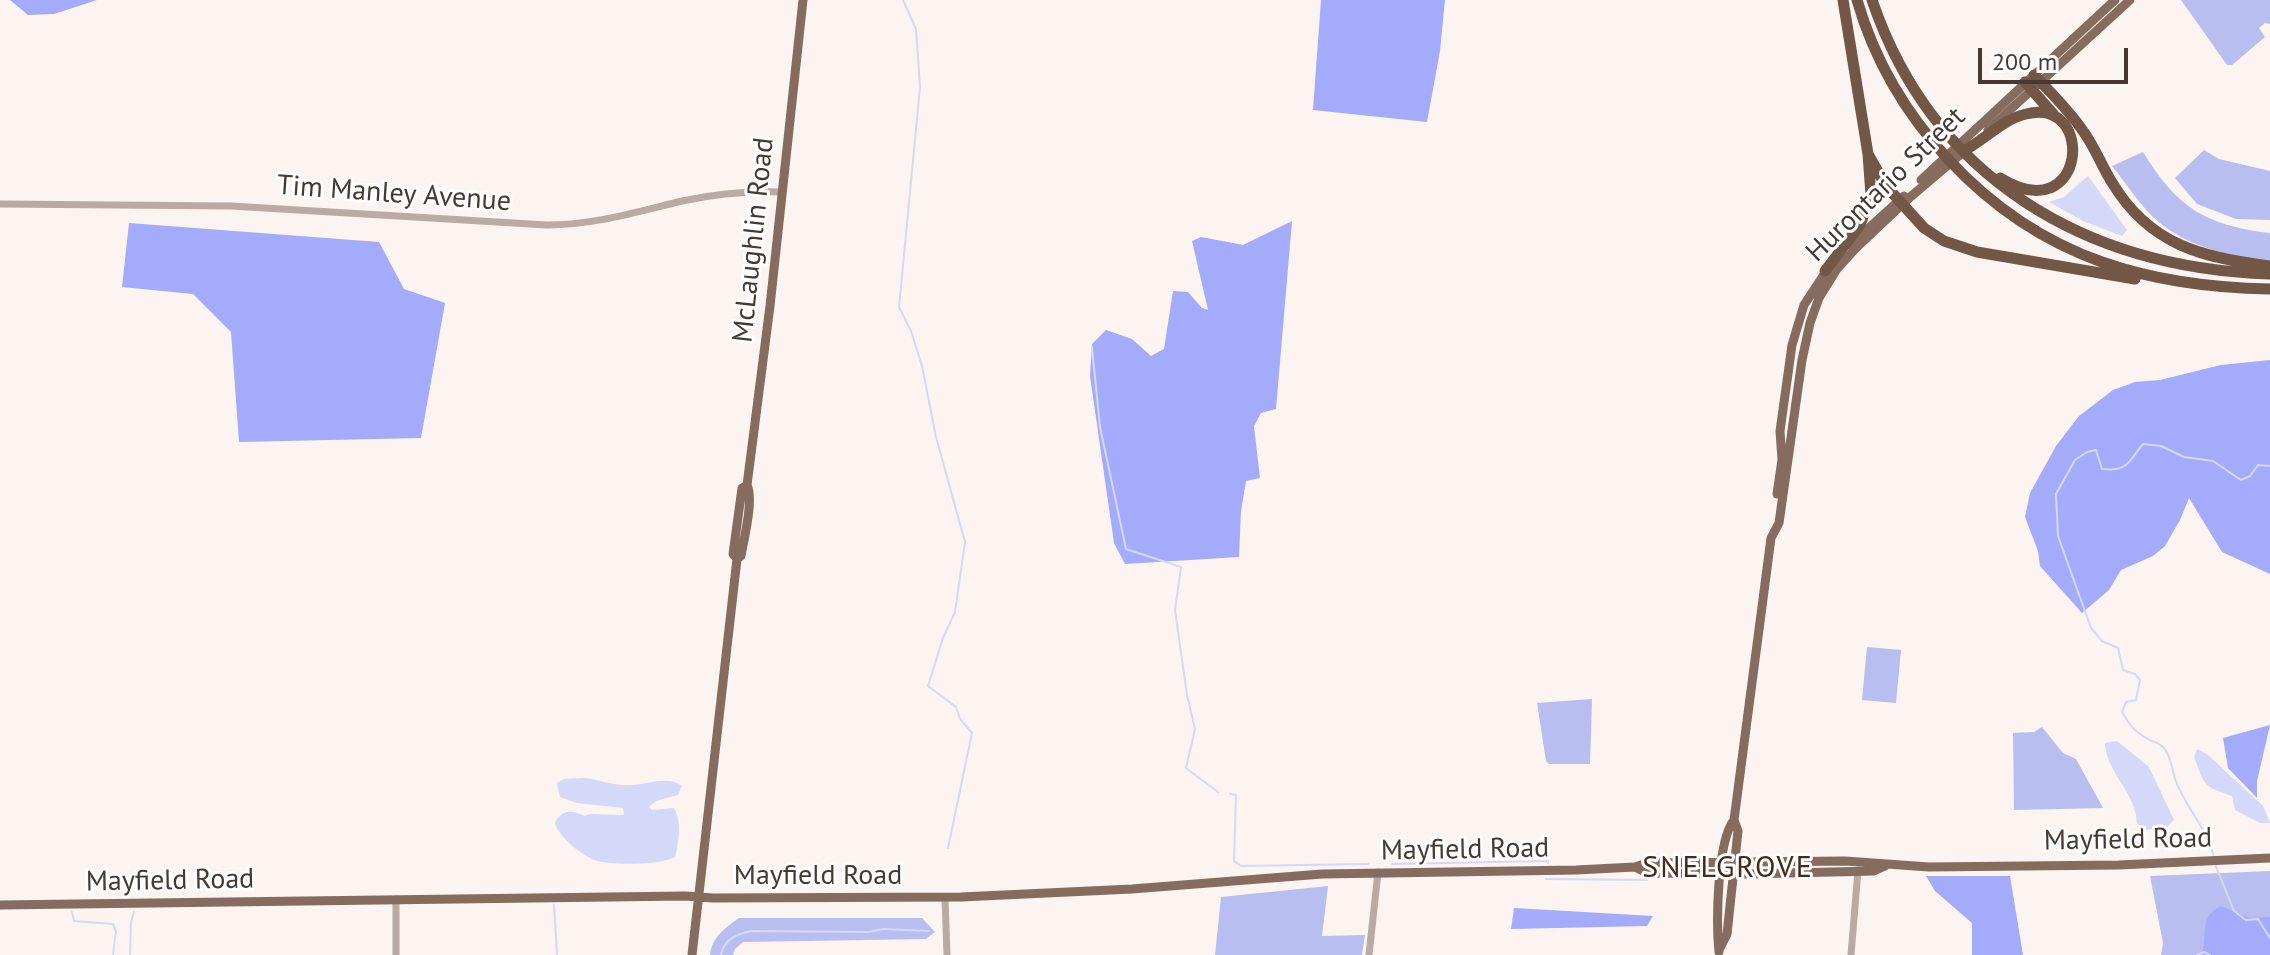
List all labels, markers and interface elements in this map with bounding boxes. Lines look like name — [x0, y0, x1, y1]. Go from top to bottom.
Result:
scale bar — [1982, 32, 2132, 82]
text: 200 m — [1992, 46, 2057, 77]
street label: Hurontario Street — [1799, 101, 1973, 269]
street label: McLaughlin Road — [727, 136, 781, 344]
street label: Tim Manley Avenue — [276, 169, 512, 219]
street label: Mayfield Road — [2044, 822, 2212, 858]
street label: Mayfield Road — [1381, 832, 1549, 868]
district label: SNELGROVE — [1642, 850, 1814, 886]
street label: Mayfield Road — [734, 859, 902, 893]
street label: Mayfield Road — [86, 863, 254, 899]

